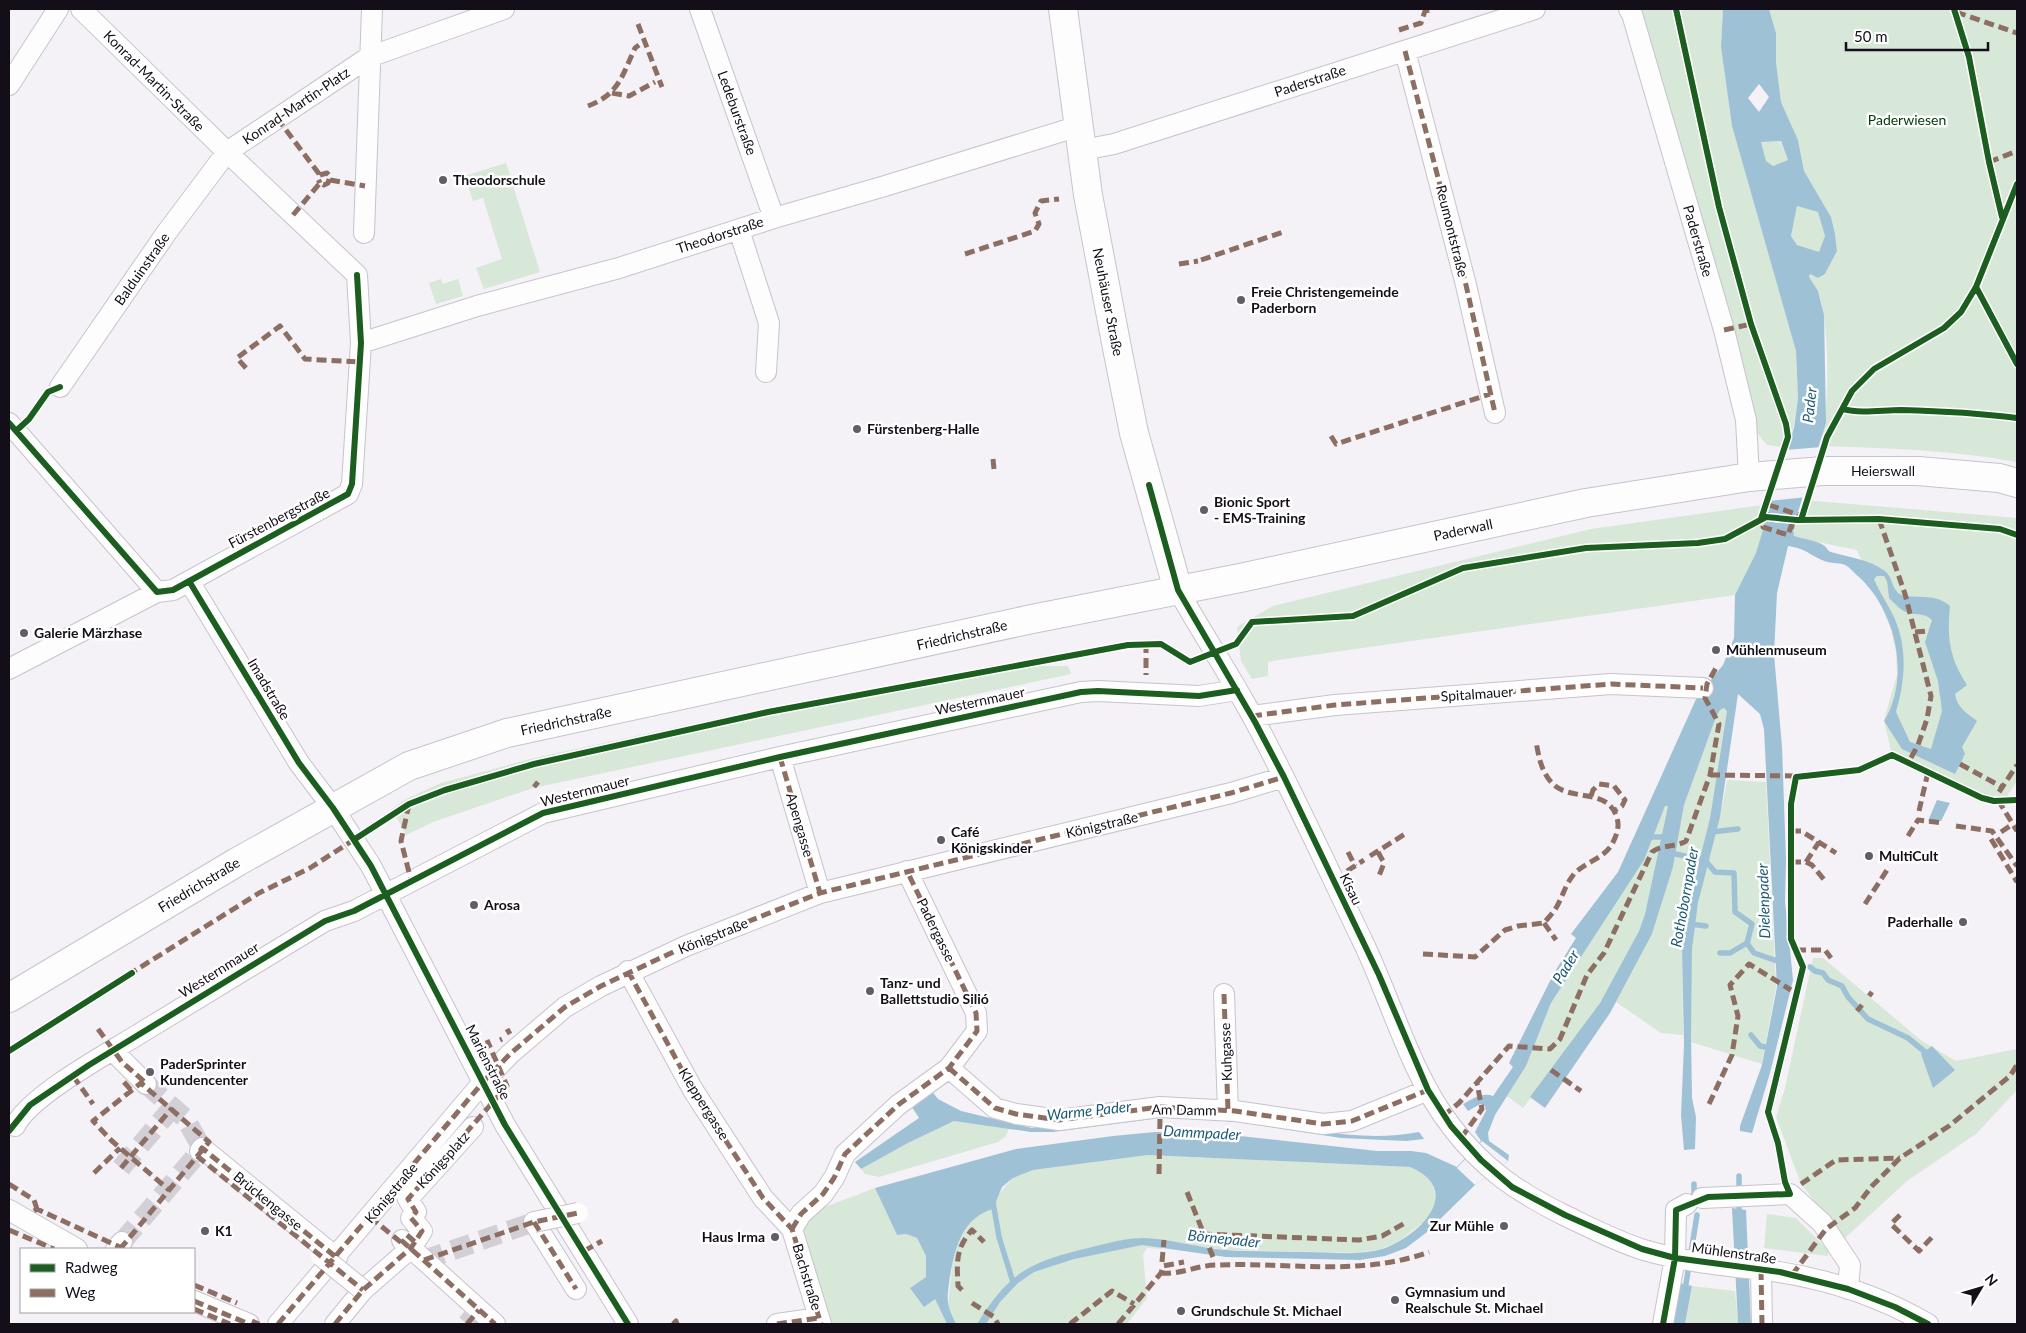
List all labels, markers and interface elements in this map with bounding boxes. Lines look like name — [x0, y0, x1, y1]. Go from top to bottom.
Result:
scale bar — [1846, 20, 1988, 52]
street label: Konrad-Martin-Straße — [100, 27, 208, 135]
text: 50 m — [1854, 27, 1888, 45]
street label: Paderstraße — [1272, 61, 1348, 100]
street label: Konrad-Martin-Platz — [239, 63, 353, 148]
street label: Ledeburstraße — [714, 68, 761, 157]
park label: Paderwiesen — [1868, 111, 1946, 128]
place label: Theodorschule — [453, 171, 546, 188]
marker: Theodorschule — [437, 174, 449, 186]
street label: Reumontstraße — [1433, 183, 1472, 279]
street label: Paderstraße — [1680, 203, 1717, 279]
street label: Theodorstraße — [674, 212, 766, 257]
street label: Balduinstraße — [110, 229, 173, 308]
street label: Neuhäuser Straße — [1090, 246, 1127, 357]
place label: Freie Christengemeinde Paderborn — [1251, 283, 1399, 316]
marker: Freie Christengemeinde Paderborn — [1235, 294, 1247, 306]
water label: Pader — [1798, 385, 1820, 424]
place label: Fürstenberg-Halle — [867, 420, 980, 437]
marker: Fürstenberg-Halle — [851, 423, 863, 435]
street label: Heierswall — [1851, 462, 1915, 479]
street label: Fürstenbergstraße — [225, 484, 332, 551]
place label: Bionic Sport - EMS-Training — [1214, 493, 1306, 526]
marker: Bionic Sport - EMS-Training — [1198, 504, 1210, 516]
street label: Paderwall — [1432, 515, 1494, 544]
street label: Friedrichstraße — [915, 616, 1009, 653]
place label: Galerie Märzhase — [34, 624, 143, 641]
marker: Galerie Märzhase — [18, 627, 30, 639]
place label: Mühlenmuseum — [1726, 641, 1827, 658]
marker: Mühlenmuseum — [1710, 644, 1722, 656]
street label: Imadstraße — [244, 655, 294, 723]
street label: Spitalmauer — [1440, 682, 1514, 705]
street label: Westernmauer — [934, 683, 1026, 718]
street label: Friedrichstraße — [519, 703, 613, 738]
street label: Westernmauer — [539, 771, 631, 810]
street label: Apengasse — [783, 791, 818, 859]
street label: Königstraße — [1064, 808, 1140, 841]
place label: Café Königskinder — [951, 823, 1033, 856]
marker: Café Königskinder — [935, 834, 947, 846]
water label: Rothobornpader — [1666, 844, 1702, 948]
place label: MultiCult — [1879, 847, 1939, 864]
marker: MultiCult — [1863, 850, 1875, 862]
street label: Friedrichstraße — [155, 853, 243, 916]
water label: Dielenpader — [1753, 862, 1773, 939]
street label: Kisau — [1336, 870, 1366, 908]
street label: Padergasse — [914, 895, 959, 965]
place label: Arosa — [483, 896, 520, 913]
marker: Arosa — [468, 899, 480, 911]
place label: Paderhalle — [1887, 913, 1954, 930]
street label: Königstraße — [675, 914, 750, 957]
marker: Paderhalle — [1957, 916, 1969, 928]
street label: Westernmauer — [176, 938, 262, 1001]
water label: Pader — [1548, 946, 1583, 986]
place label: Tanz- und Ballettstudio Silió — [880, 974, 989, 1007]
marker: Tanz- und Ballettstudio Silió — [864, 985, 876, 997]
street label: Marienstraße — [462, 1021, 515, 1102]
street label: Kuhgasse — [1216, 1023, 1235, 1081]
place label: PaderSprinter Kundencenter — [160, 1055, 249, 1088]
street label: Kleppergasse — [676, 1065, 733, 1143]
marker: PaderSprinter Kundencenter — [144, 1066, 156, 1078]
water label: Warme Pader — [1046, 1097, 1133, 1123]
street label: Am Damm — [1151, 1100, 1217, 1119]
water label: Dammpader — [1163, 1121, 1242, 1143]
street label: Königsplatz — [413, 1128, 473, 1192]
street label: Königstraße — [360, 1159, 421, 1226]
street label: Brückengasse — [230, 1168, 306, 1234]
place label: Zur Mühle — [1430, 1217, 1495, 1234]
marker: Zur Mühle — [1498, 1220, 1510, 1232]
place label: K1 — [215, 1222, 233, 1239]
marker: K1 — [199, 1225, 211, 1237]
water label: Börnepader — [1187, 1225, 1262, 1251]
place label: Haus Irma — [702, 1228, 765, 1245]
marker: Haus Irma — [769, 1231, 781, 1243]
street label: Mühlenstraße — [1691, 1238, 1778, 1267]
street label: Bachstraße — [789, 1241, 826, 1312]
legend — [20, 1248, 195, 1313]
text: Radweg — [65, 1258, 118, 1276]
north arrow — [1956, 1263, 2006, 1313]
text: N — [1982, 1270, 2002, 1289]
text: Weg — [65, 1283, 96, 1301]
place label: Gymnasium und Realschule St. Michael — [1405, 1283, 1543, 1316]
marker: Gymnasium und Realschule St. Michael — [1389, 1294, 1401, 1306]
place label: Grundschule St. Michael — [1191, 1302, 1342, 1319]
marker: Grundschule St. Michael — [1175, 1305, 1187, 1317]

